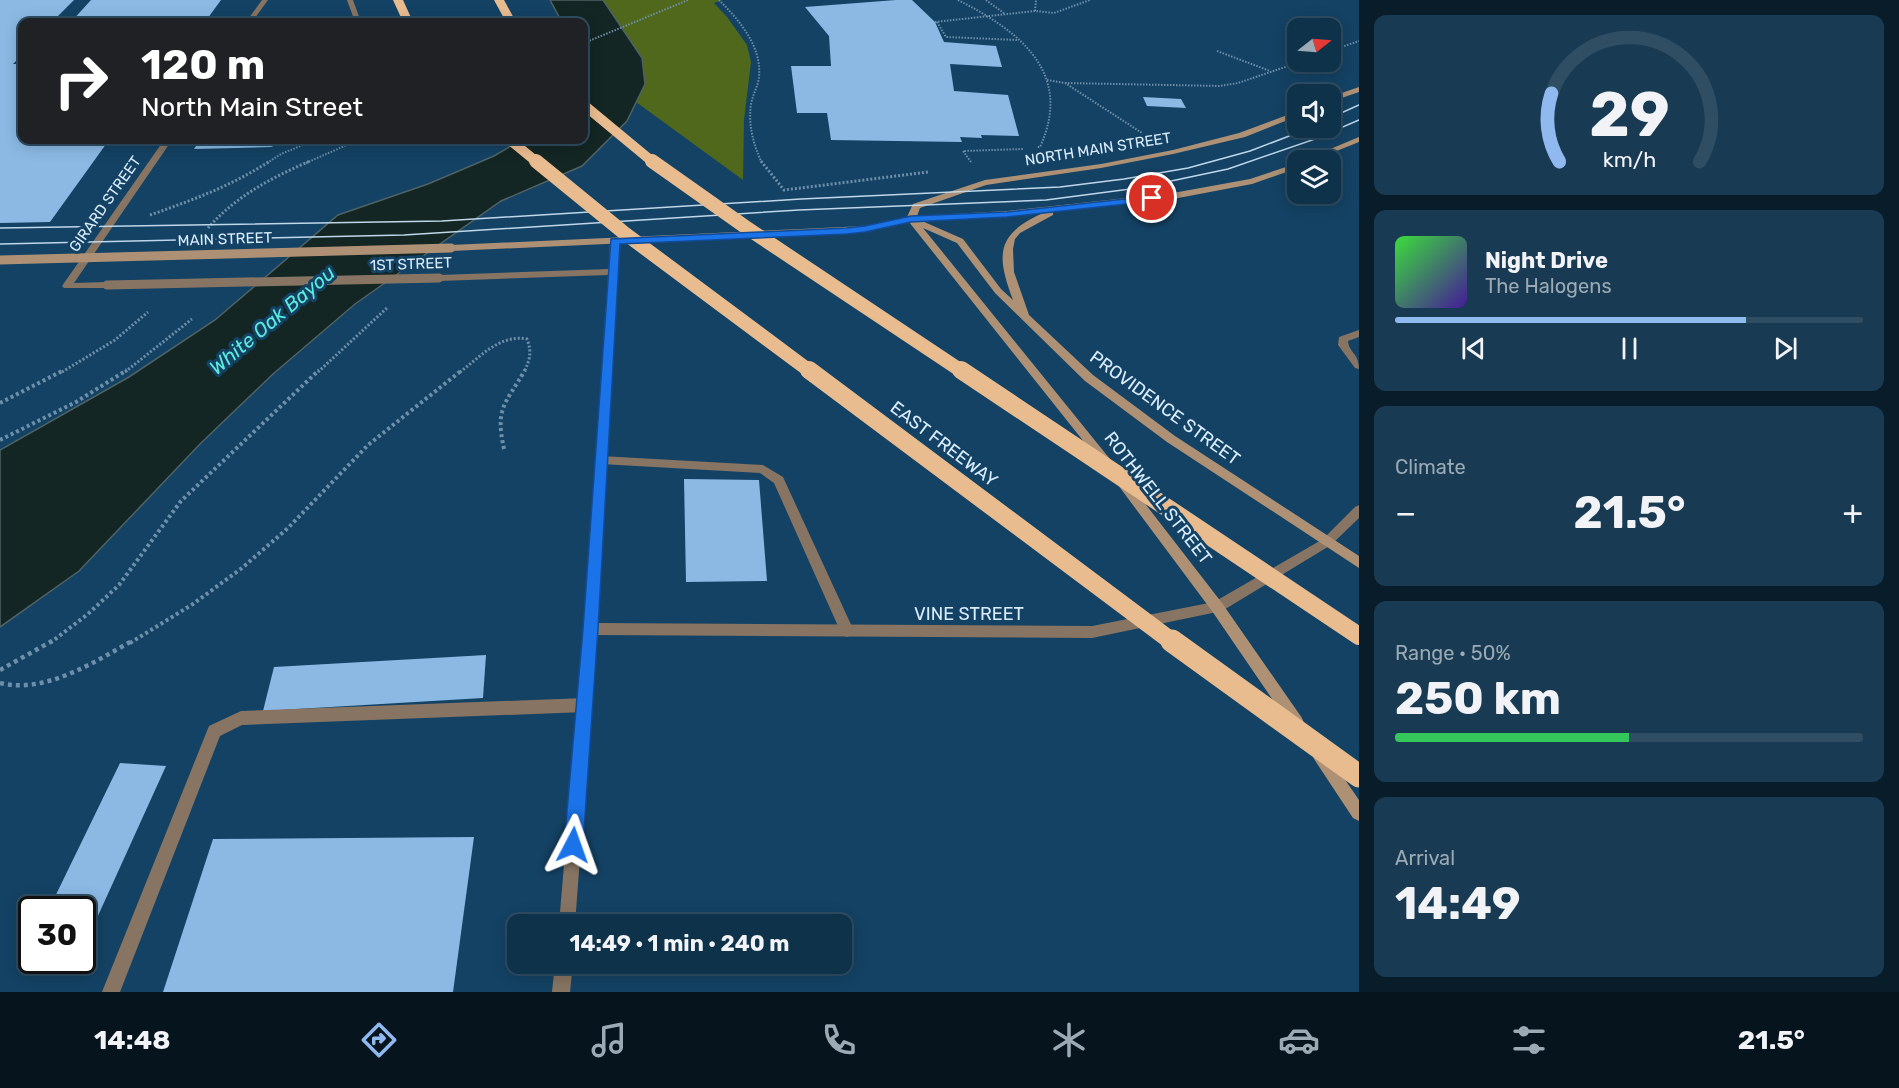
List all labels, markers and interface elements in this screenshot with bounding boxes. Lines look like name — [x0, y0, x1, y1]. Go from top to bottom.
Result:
north arrow — [1287, 18, 1341, 72]
map controls — [1287, 18, 1341, 204]
text: 120 m — [141, 40, 265, 90]
icon: right — [42, 42, 120, 120]
text: 29 — [1589, 78, 1669, 152]
button: sound — [1287, 84, 1341, 138]
text: North Main Street — [141, 91, 363, 123]
street label: NORTH MAIN STREET — [1023, 128, 1173, 169]
text: km/h — [1602, 148, 1656, 173]
button: layers — [1287, 150, 1341, 204]
street label: GIRARD STREET — [65, 152, 145, 255]
pin — [1126, 172, 1177, 223]
icon: arrive — [1135, 181, 1168, 214]
street label: MAIN STREET — [177, 228, 273, 250]
text: Night Drive — [1485, 247, 1608, 274]
street label: 1ST STREET — [370, 254, 453, 274]
water label: White Oak Bayou — [204, 261, 340, 379]
text: The Halogens — [1485, 274, 1612, 298]
icon: previous — [1457, 332, 1490, 365]
icon: pause — [1613, 332, 1646, 365]
icon: next — [1769, 332, 1802, 365]
street label: PROVIDENCE STREET — [1086, 346, 1244, 470]
street label: EAST FREEWAY — [886, 396, 1002, 492]
street label: ROTHWELL STREET — [1099, 427, 1217, 569]
text: Climate — [1395, 455, 1466, 479]
text: 21.5° — [1573, 486, 1685, 539]
text: − — [1395, 493, 1416, 532]
text: + — [1842, 493, 1863, 532]
street label: VINE STREET — [914, 603, 1024, 625]
text: Range · 50% — [1395, 641, 1511, 665]
text: 250 km — [1395, 672, 1561, 725]
position arrow — [541, 813, 605, 877]
text: Arrival — [1395, 846, 1455, 870]
text: 14:49 — [1395, 877, 1521, 930]
speed limit sign: 30 — [18, 896, 96, 974]
text: 14:49 · 1 min · 240 m — [570, 930, 789, 957]
icon: directions — [358, 1019, 400, 1061]
icon: music — [588, 1019, 630, 1061]
icon: phone — [818, 1019, 860, 1061]
icon: climate — [1048, 1019, 1090, 1061]
icon: car — [1278, 1019, 1320, 1061]
icon: filters — [1508, 1019, 1550, 1061]
text: 14:48 — [94, 1024, 170, 1056]
text: 21.5° — [1738, 1024, 1805, 1056]

